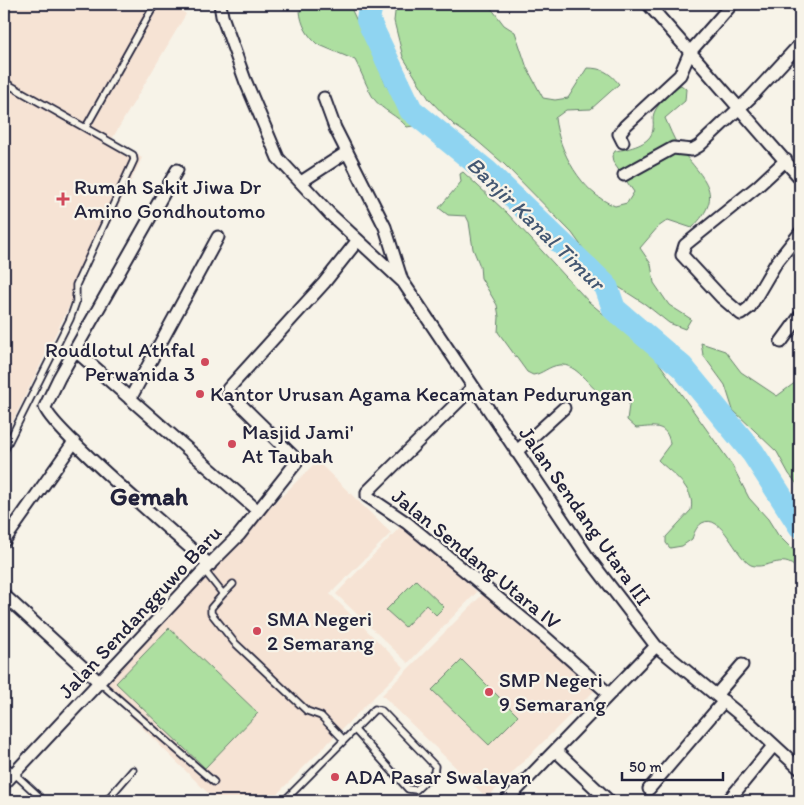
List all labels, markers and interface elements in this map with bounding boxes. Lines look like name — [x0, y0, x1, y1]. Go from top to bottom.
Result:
water label: Banjir Kanal Timur — [461, 151, 612, 297]
place label: Rumah Sakit Jiwa Dr Amino Gondhoutomo — [74, 174, 266, 223]
marker: Rumah Sakit Jiwa Dr Amino Gondhoutomo — [56, 192, 70, 206]
place label: Roudlotul Athfal Perwanida 3 — [45, 337, 195, 386]
marker: Roudlotul Athfal Perwanida 3 — [199, 356, 211, 368]
place label: Kantor Urusan Agama Kecamatan Pedurungan — [210, 381, 632, 406]
marker: Kantor Urusan Agama Kecamatan Pedurungan — [194, 388, 206, 400]
place label: Masjid Jami' At Taubah — [242, 419, 354, 468]
street label: Jalan Sendang Utara III — [514, 421, 657, 610]
marker: Masjid Jami' At Taubah — [226, 438, 238, 450]
district label: Gemah — [110, 480, 189, 512]
street label: Jalan Sendang Utara IV — [387, 483, 566, 635]
street label: Jalan Sendangguwo Baru — [53, 520, 226, 703]
place label: SMA Negeri 2 Semarang — [267, 606, 374, 655]
marker: SMA Negeri 2 Semarang — [251, 625, 263, 637]
place label: SMP Negeri 9 Semarang — [499, 667, 606, 716]
marker: SMP Negeri 9 Semarang — [483, 686, 495, 698]
scale bar — [622, 750, 723, 782]
text: 50 m — [629, 758, 662, 776]
place label: ADA Pasar Swalayan — [345, 764, 532, 789]
marker: ADA Pasar Swalayan — [329, 771, 341, 783]

